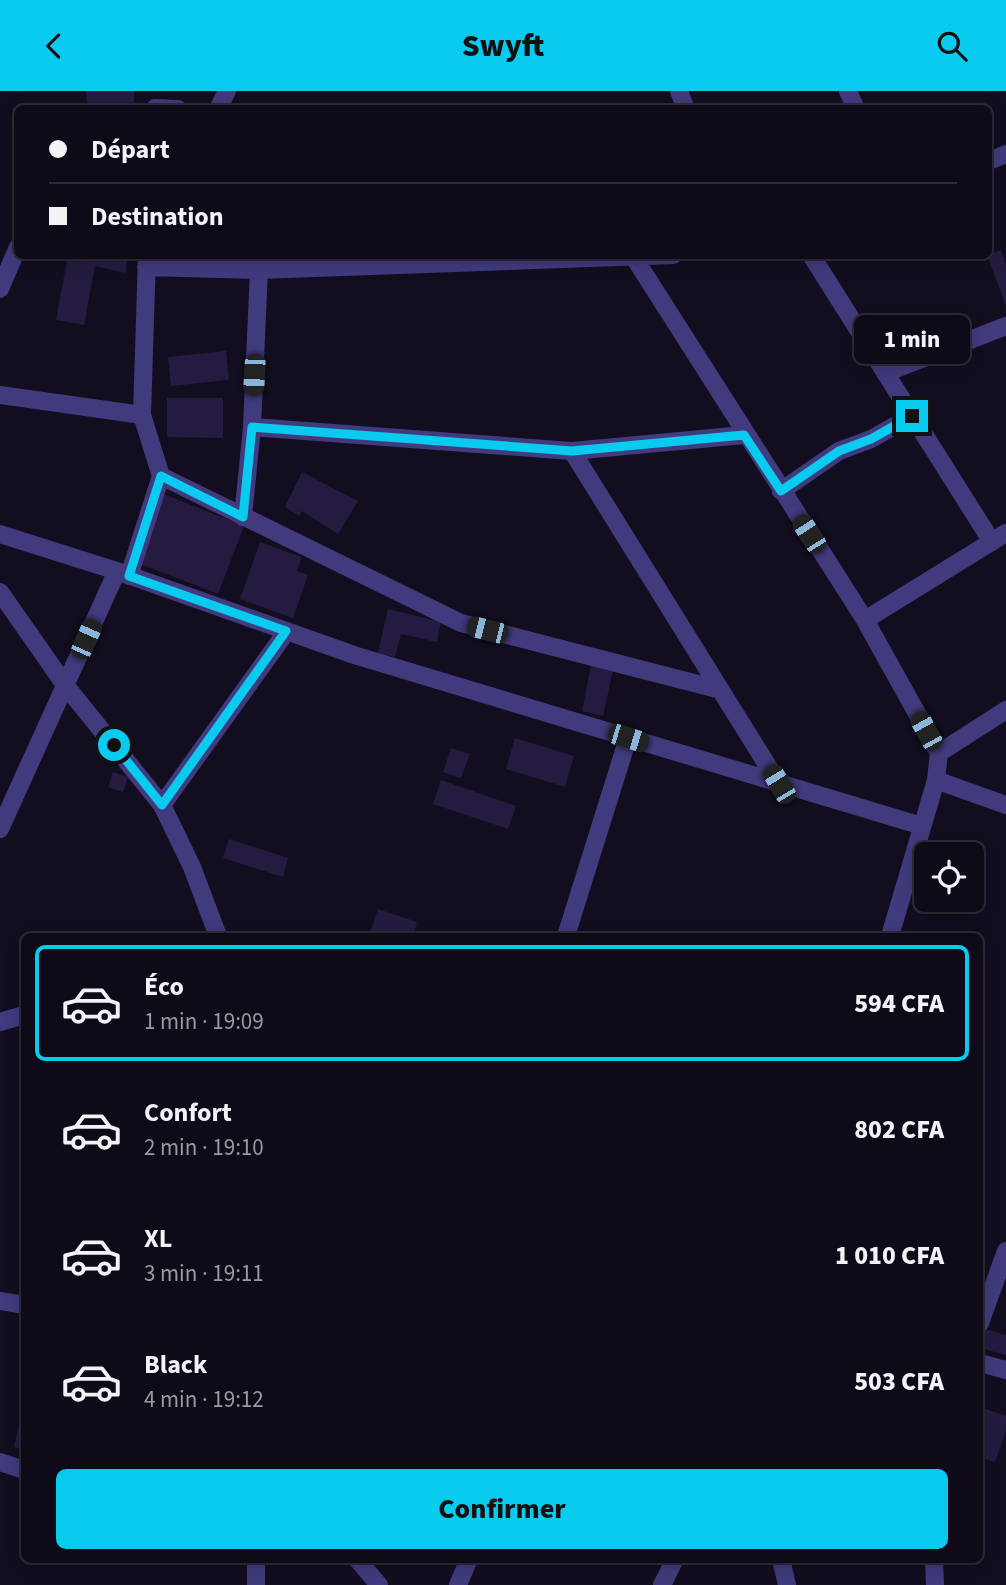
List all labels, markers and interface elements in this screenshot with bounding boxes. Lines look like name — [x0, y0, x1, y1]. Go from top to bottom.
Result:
text: Swyft — [462, 23, 544, 69]
icon: back — [35, 27, 73, 65]
icon: search — [933, 27, 971, 65]
text: Départ — [91, 131, 170, 168]
text: Destination — [91, 198, 224, 235]
callout: 1 min — [854, 315, 970, 363]
text: 1 min — [884, 323, 940, 356]
car — [243, 353, 266, 397]
route end — [896, 400, 928, 432]
car — [789, 511, 830, 557]
car — [465, 615, 510, 645]
car — [68, 616, 105, 662]
car — [907, 708, 946, 754]
car — [605, 722, 652, 754]
route start — [98, 729, 130, 761]
car — [760, 761, 799, 807]
map controls — [914, 842, 984, 912]
button: locate — [914, 842, 984, 912]
text: Éco — [144, 968, 184, 1005]
icon: car — [60, 972, 123, 1035]
text: 594 CFA — [854, 985, 944, 1022]
text: 1 min · 19:09 — [144, 1005, 264, 1038]
text: Confort — [144, 1094, 232, 1131]
icon: car — [60, 1098, 123, 1161]
text: 802 CFA — [854, 1111, 944, 1148]
text: 2 min · 19:10 — [144, 1131, 264, 1164]
text: XL — [144, 1220, 172, 1257]
icon: car — [60, 1224, 123, 1287]
text: 1 010 CFA — [835, 1237, 944, 1274]
text: 3 min · 19:11 — [144, 1257, 264, 1290]
text: Black — [144, 1346, 207, 1383]
icon: car — [60, 1350, 123, 1413]
text: 503 CFA — [854, 1363, 944, 1400]
text: 4 min · 19:12 — [144, 1383, 264, 1416]
button: Confirmer — [56, 1469, 948, 1549]

